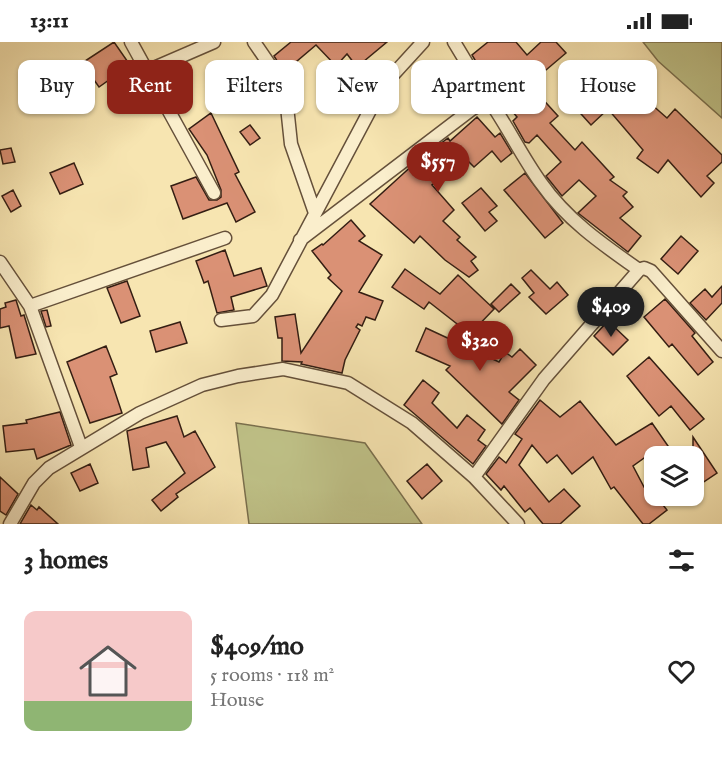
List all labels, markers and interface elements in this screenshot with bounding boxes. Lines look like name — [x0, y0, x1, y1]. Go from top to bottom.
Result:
text: 13:11 — [30, 7, 69, 35]
chip: Buy — [18, 60, 95, 114]
chip: Rent — [107, 60, 193, 114]
chip: Filters — [205, 60, 304, 114]
chip: New — [316, 60, 399, 114]
chip: Apartment — [411, 60, 546, 114]
chip: House — [558, 60, 657, 114]
pin: $557 — [402, 142, 474, 193]
text: $557 — [421, 149, 455, 174]
pin: $409 — [575, 287, 647, 338]
text: $409 — [591, 294, 631, 319]
pin: $320 — [444, 321, 516, 372]
text: $320 — [461, 328, 499, 353]
map controls — [644, 446, 704, 506]
button: layers — [644, 446, 704, 506]
text: 3 homes — [24, 544, 108, 577]
icon: filters — [665, 544, 698, 577]
text: $409/mo — [210, 630, 304, 663]
icon: home — [72, 635, 144, 707]
icon: heart — [665, 655, 698, 688]
text: 5 rooms · 118 m² — [210, 663, 334, 688]
text: House — [210, 688, 264, 713]

